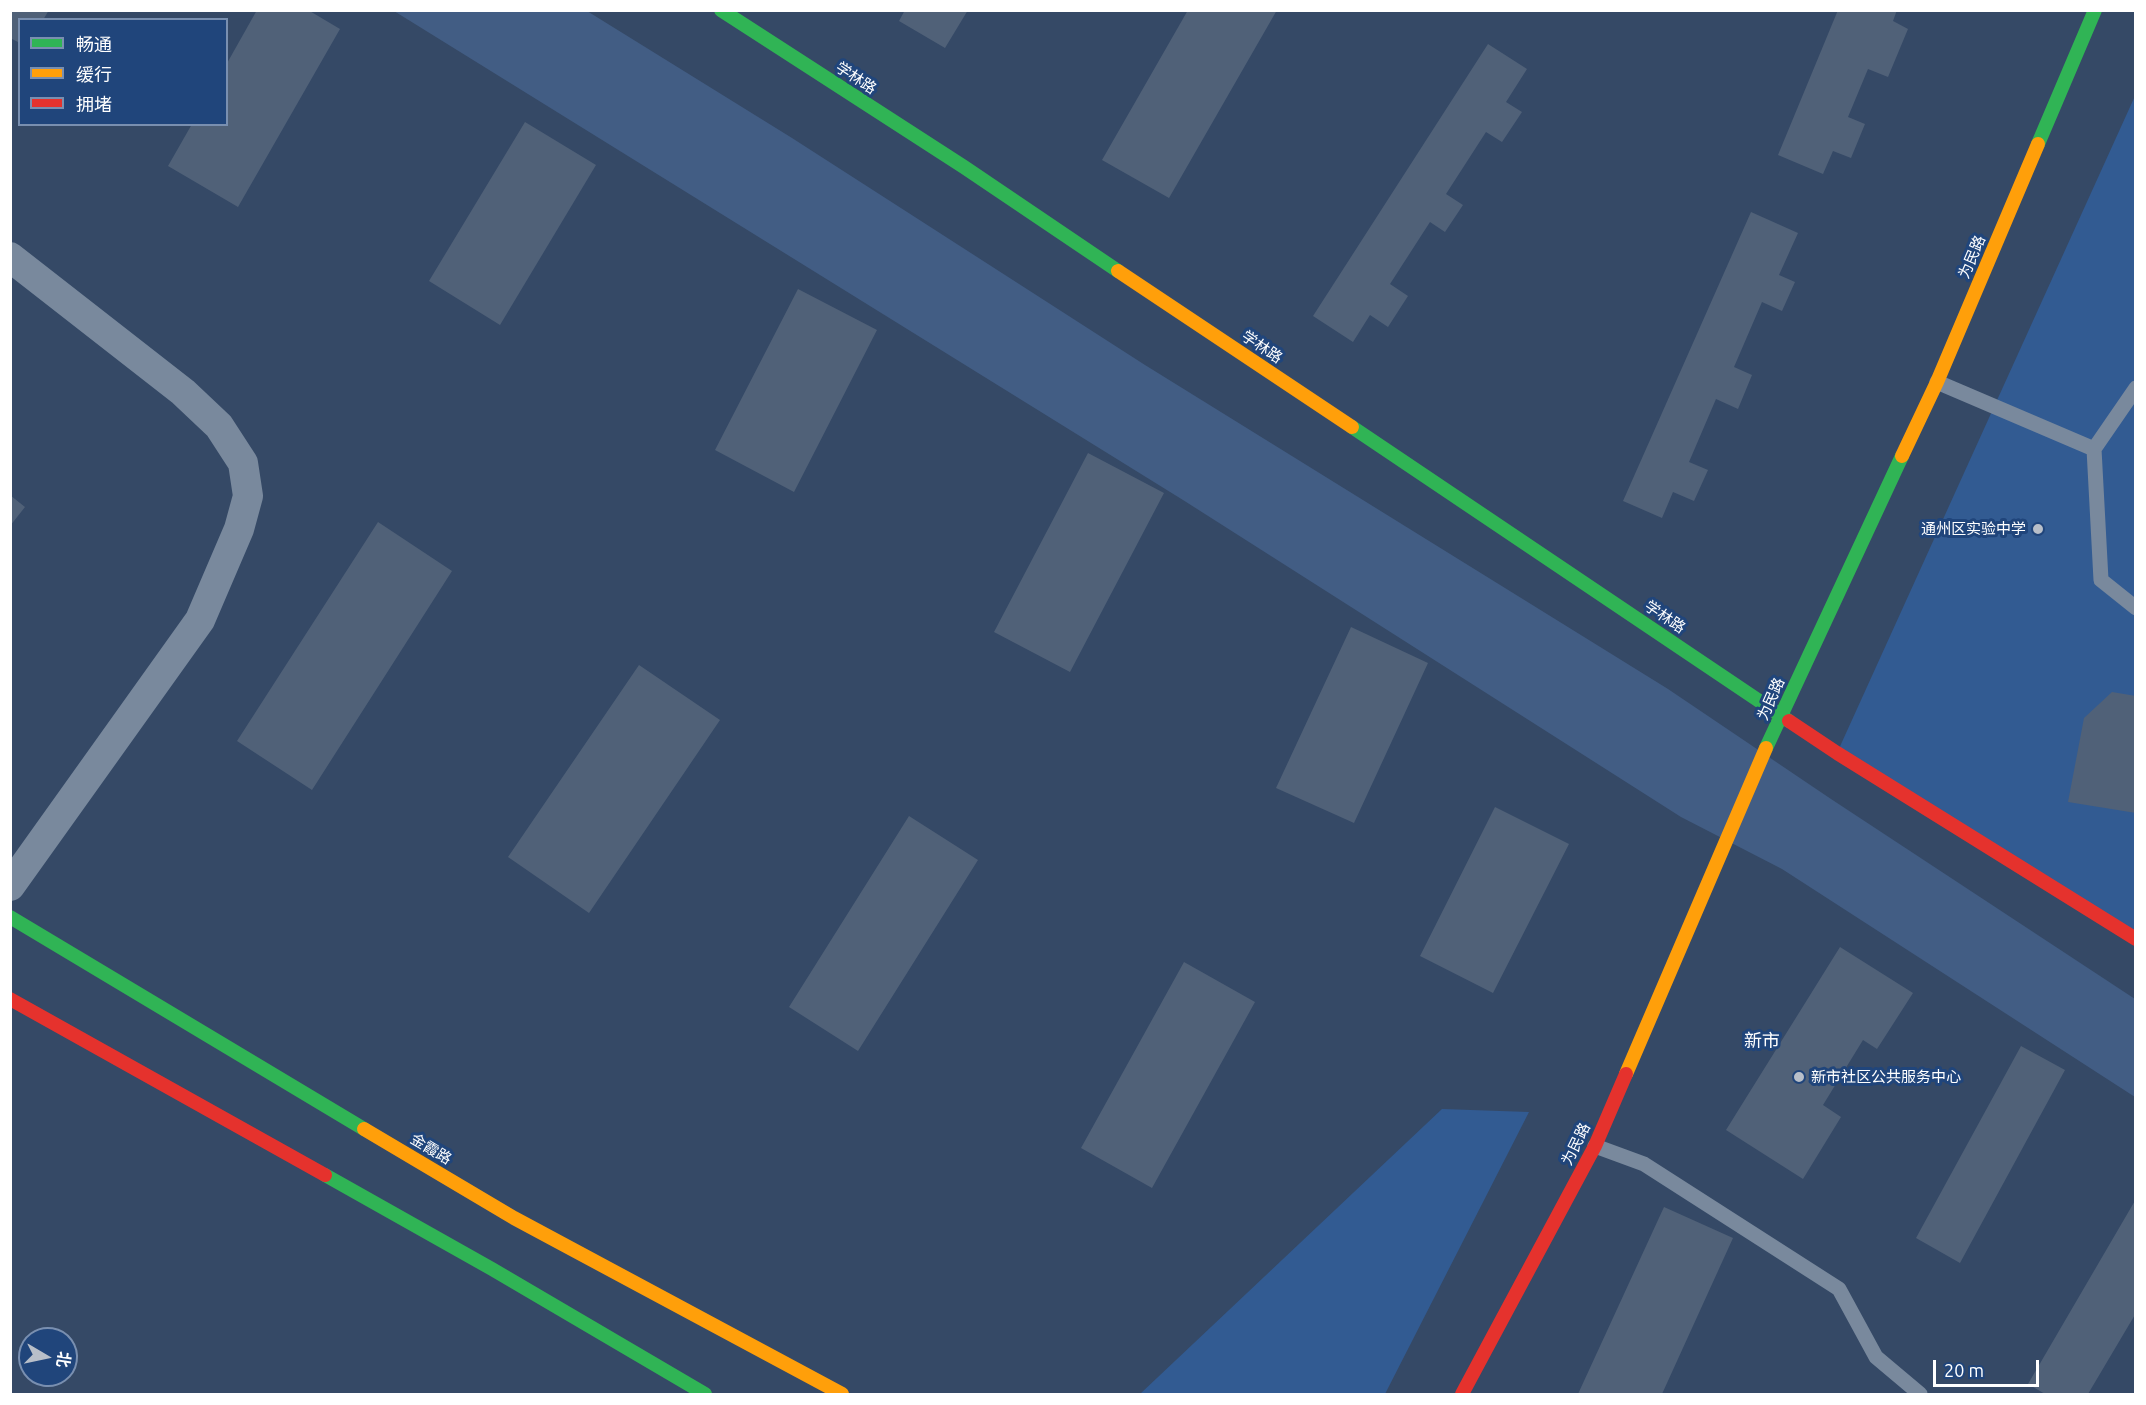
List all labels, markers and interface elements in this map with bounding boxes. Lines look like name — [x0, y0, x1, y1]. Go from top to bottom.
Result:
legend — [18, 18, 228, 126]
text: 畅通 — [76, 34, 112, 54]
street label: 学林路 — [832, 58, 880, 98]
text: 缓行 — [76, 64, 112, 84]
text: 拥堵 — [76, 94, 112, 114]
street label: 为民路 — [1955, 233, 1989, 281]
street label: 学林路 — [1238, 327, 1286, 367]
place label: 通州区实验中学 — [1921, 520, 2026, 538]
marker: 通州区实验中学 — [2031, 522, 2045, 536]
street label: 学林路 — [1641, 597, 1689, 637]
street label: 为民路 — [1754, 675, 1788, 723]
district label: 新市 — [1744, 1030, 1780, 1052]
place label: 新市社区公共服务中心 — [1811, 1068, 1961, 1086]
marker: 新市社区公共服务中心 — [1792, 1070, 1806, 1084]
street label: 为民路 — [1558, 1120, 1594, 1168]
street label: 金霞路 — [407, 1130, 455, 1168]
north arrow — [18, 1327, 78, 1387]
scale bar — [1936, 1348, 2042, 1386]
text: 北 — [54, 1350, 74, 1369]
text: 20 m — [1944, 1360, 1984, 1380]

